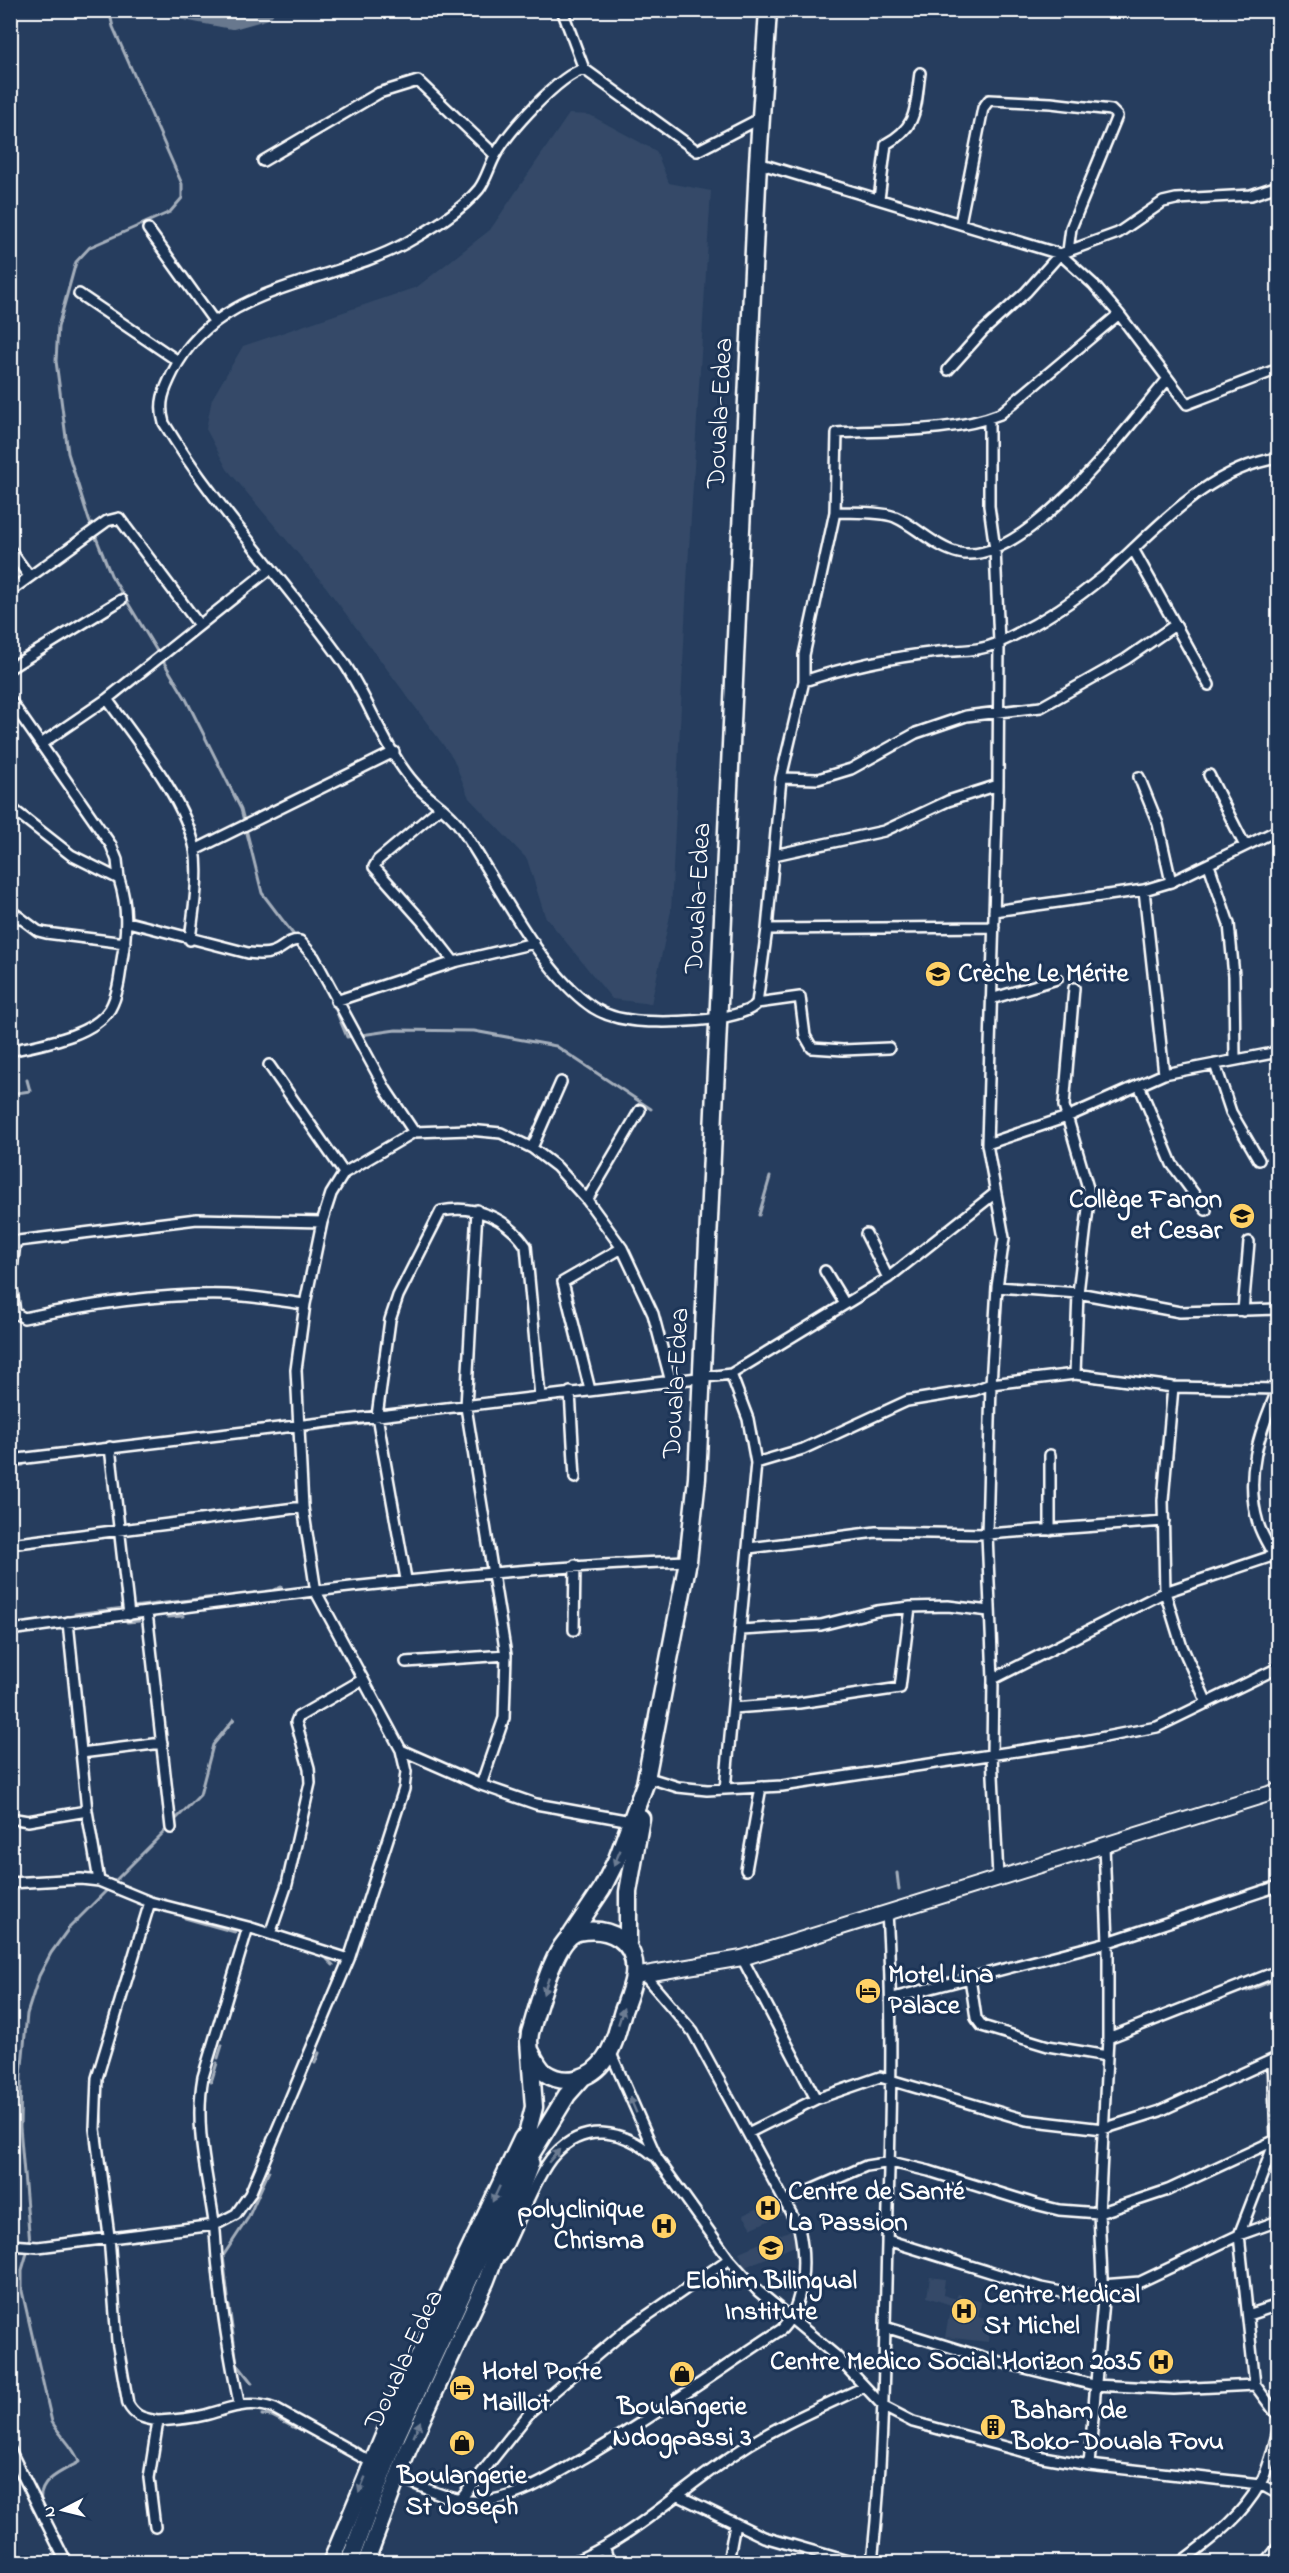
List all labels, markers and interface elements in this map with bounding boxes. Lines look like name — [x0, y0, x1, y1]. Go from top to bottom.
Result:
street label: Douala-Edea — [698, 336, 744, 491]
street label: Douala-Edea — [676, 821, 722, 976]
place label: Crèche Le Mérite — [958, 955, 1130, 994]
school or university icon: Crèche Le Mérite — [923, 959, 953, 989]
place label: Collège Fanon et Cesar — [1069, 1181, 1223, 1251]
school or university icon: Collège Fanon et Cesar — [1227, 1201, 1257, 1231]
street label: Douala-Edea — [654, 1306, 700, 1461]
one-way arrow — [612, 1850, 622, 1868]
place label: Motel Lina Palace — [888, 1956, 994, 2026]
hotel icon: Motel Lina Palace — [853, 1976, 883, 2006]
one-way arrow — [540, 1977, 550, 1995]
one-way arrow — [617, 2007, 627, 2025]
one-way arrow — [628, 2096, 638, 2114]
one-way arrow — [548, 2148, 561, 2164]
place label: Centre de Santé La Passion — [788, 2173, 966, 2243]
one-way arrow — [491, 2185, 500, 2202]
place label: polyclinique Chrisma — [517, 2191, 645, 2261]
hospital icon: Centre de Santé La Passion — [753, 2193, 783, 2223]
hospital icon: polyclinique Chrisma — [649, 2211, 679, 2241]
school or university icon: Elohim Bilingual Institute — [756, 2233, 786, 2263]
place label: Elohim Bilingual Institute — [685, 2262, 857, 2332]
place label: Centre Medical St Michel — [984, 2276, 1140, 2346]
street label: Douala-Edea — [355, 2283, 455, 2438]
hospital icon: Centre Medical St Michel — [949, 2296, 979, 2326]
place label: Centre Medico Social Horizon 2035 — [770, 2343, 1143, 2382]
hospital icon: Centre Medico Social Horizon 2035 — [1146, 2347, 1176, 2377]
place label: Hotel Porte Maillot — [482, 2353, 603, 2423]
shop icon: Boulangerie Ndogpassi 3 — [667, 2359, 697, 2389]
hotel icon: Hotel Porte Maillot — [447, 2373, 477, 2403]
place label: Boulangerie Ndogpassi 3 — [612, 2388, 752, 2459]
place label: Baham de Boko-Douala Fovu — [1010, 2392, 1224, 2462]
building icon: Baham de Boko-Douala Fovu — [978, 2412, 1008, 2442]
one-way arrow — [412, 2420, 422, 2438]
shop icon: Boulangerie St Joseph — [447, 2428, 477, 2458]
place label: Boulangerie St Joseph — [395, 2457, 528, 2527]
one-way arrow — [356, 2476, 366, 2494]
north arrow — [33, 2480, 93, 2540]
text: N — [38, 2505, 63, 2518]

